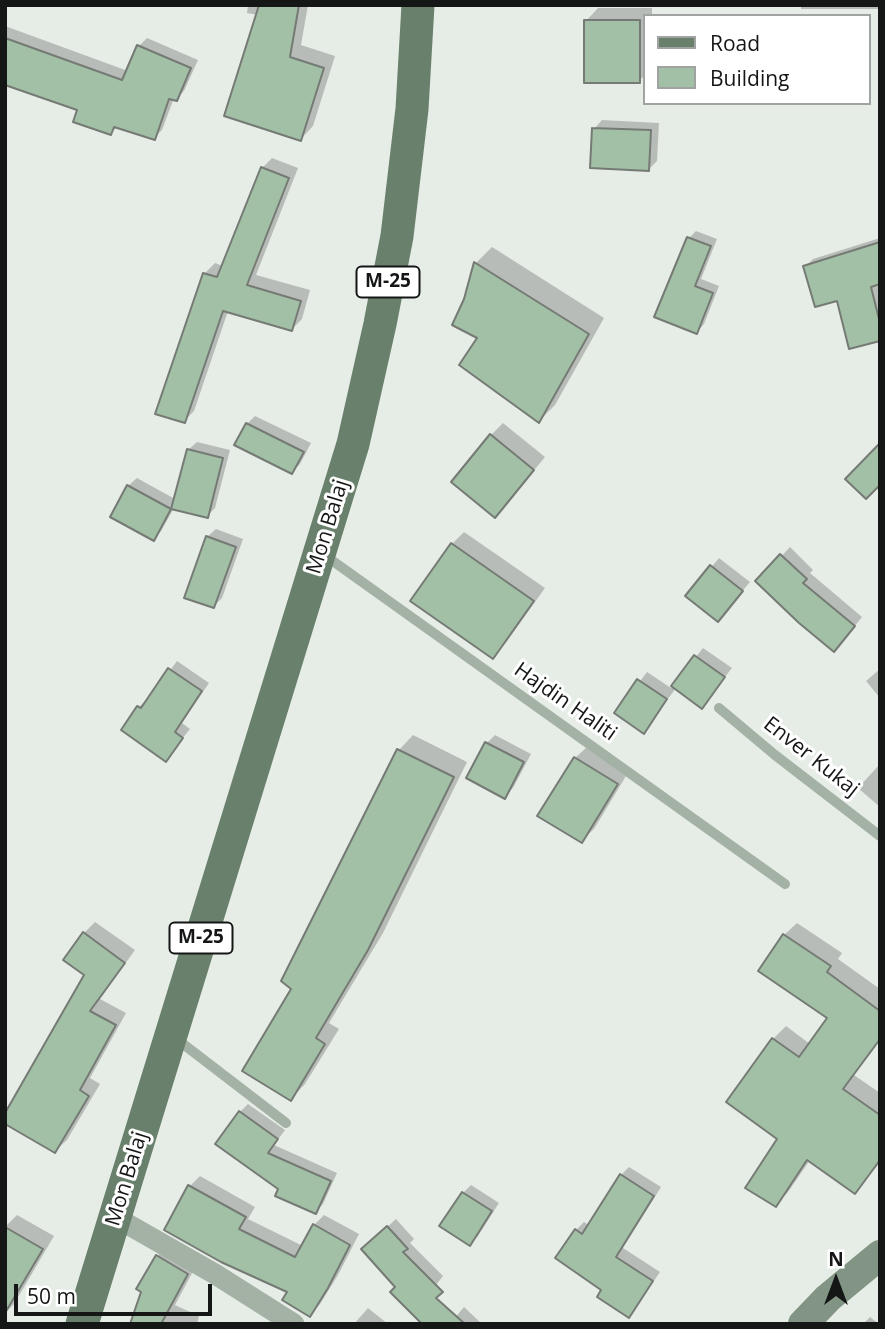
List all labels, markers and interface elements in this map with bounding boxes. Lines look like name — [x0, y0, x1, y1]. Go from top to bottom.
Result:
legend — [644, 14, 871, 105]
text: Road — [710, 29, 760, 57]
text: Building — [710, 64, 789, 92]
road number: M-25 — [356, 266, 420, 298]
street label: Mon Balaj — [302, 477, 354, 577]
street label: Hajdin Haliti — [509, 657, 621, 747]
street label: Enver Kukaj — [758, 712, 864, 802]
road number: M-25 — [170, 922, 232, 954]
street label: Mon Balaj — [101, 1129, 153, 1229]
north arrow — [801, 1245, 871, 1315]
text: N — [828, 1246, 844, 1272]
scale bar — [18, 1270, 215, 1314]
text: 50 m — [27, 1282, 76, 1310]

